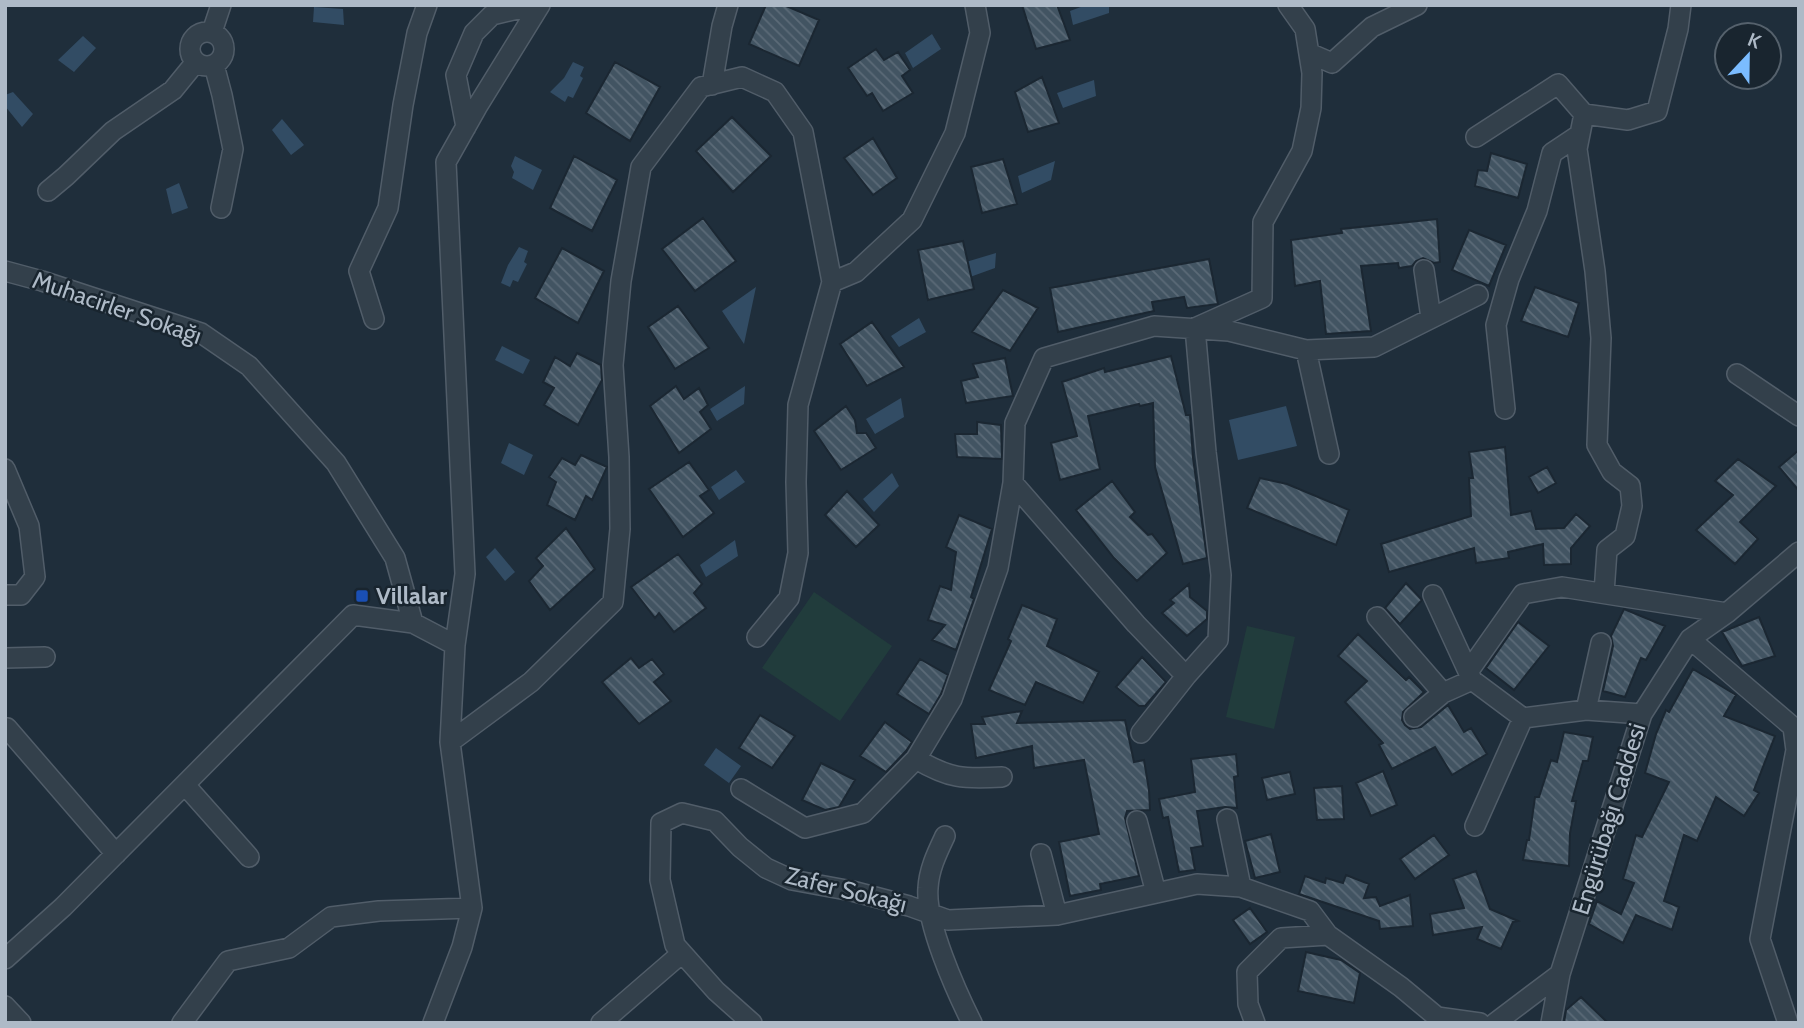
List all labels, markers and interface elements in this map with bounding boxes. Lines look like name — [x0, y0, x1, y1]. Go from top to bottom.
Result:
north arrow — [1713, 21, 1783, 91]
text: K — [1744, 28, 1764, 54]
street label: Muhacirler Sokağı — [29, 265, 206, 350]
place label: Villalar — [376, 581, 447, 610]
marker: Villalar — [354, 588, 370, 604]
street label: Engürübağı Caddesi — [1566, 720, 1651, 918]
street label: Zafer Sokağı — [783, 860, 910, 919]

